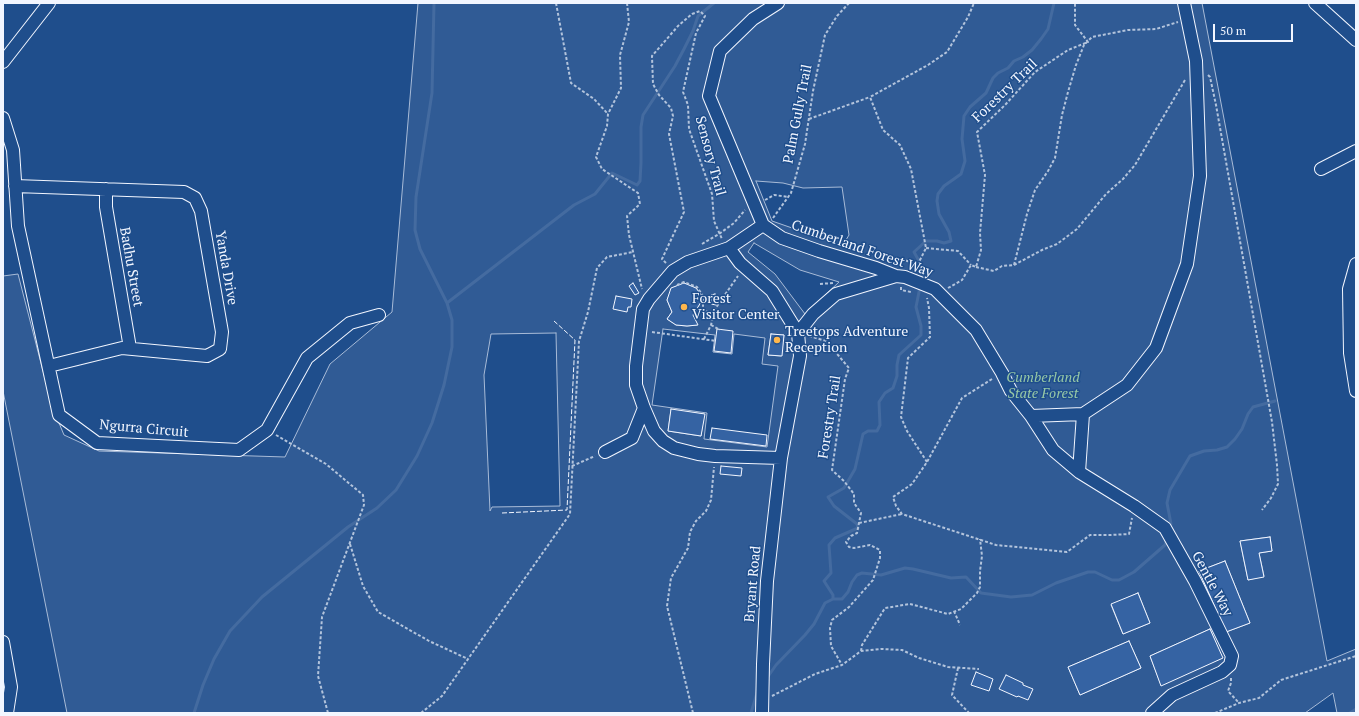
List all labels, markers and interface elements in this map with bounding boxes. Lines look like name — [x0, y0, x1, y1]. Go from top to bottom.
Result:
scale bar — [1215, 16, 1295, 42]
text: 50 m — [1220, 23, 1246, 38]
street label: Forestry Trail — [969, 56, 1041, 126]
street label: Palm Gully Trail — [780, 63, 816, 165]
street label: Sensory Trail — [691, 114, 729, 198]
street label: Cumberland Forest Way — [789, 217, 935, 281]
street label: Badhu Street — [116, 226, 146, 308]
street label: Yanda Drive — [211, 230, 241, 306]
place label: Forest Visitor Center — [692, 291, 779, 324]
marker: Forest Visitor Center — [679, 302, 689, 312]
place label: Treetops Adventure Reception — [785, 324, 908, 356]
marker: Treetops Adventure Reception — [772, 335, 782, 345]
park label: Cumberland State Forest — [1006, 370, 1080, 402]
street label: Forestry Trail — [815, 374, 845, 460]
street label: Ngurra Circuit — [99, 417, 189, 441]
street label: Bryant Road — [741, 545, 765, 623]
street label: Gentle Way — [1188, 549, 1236, 619]

